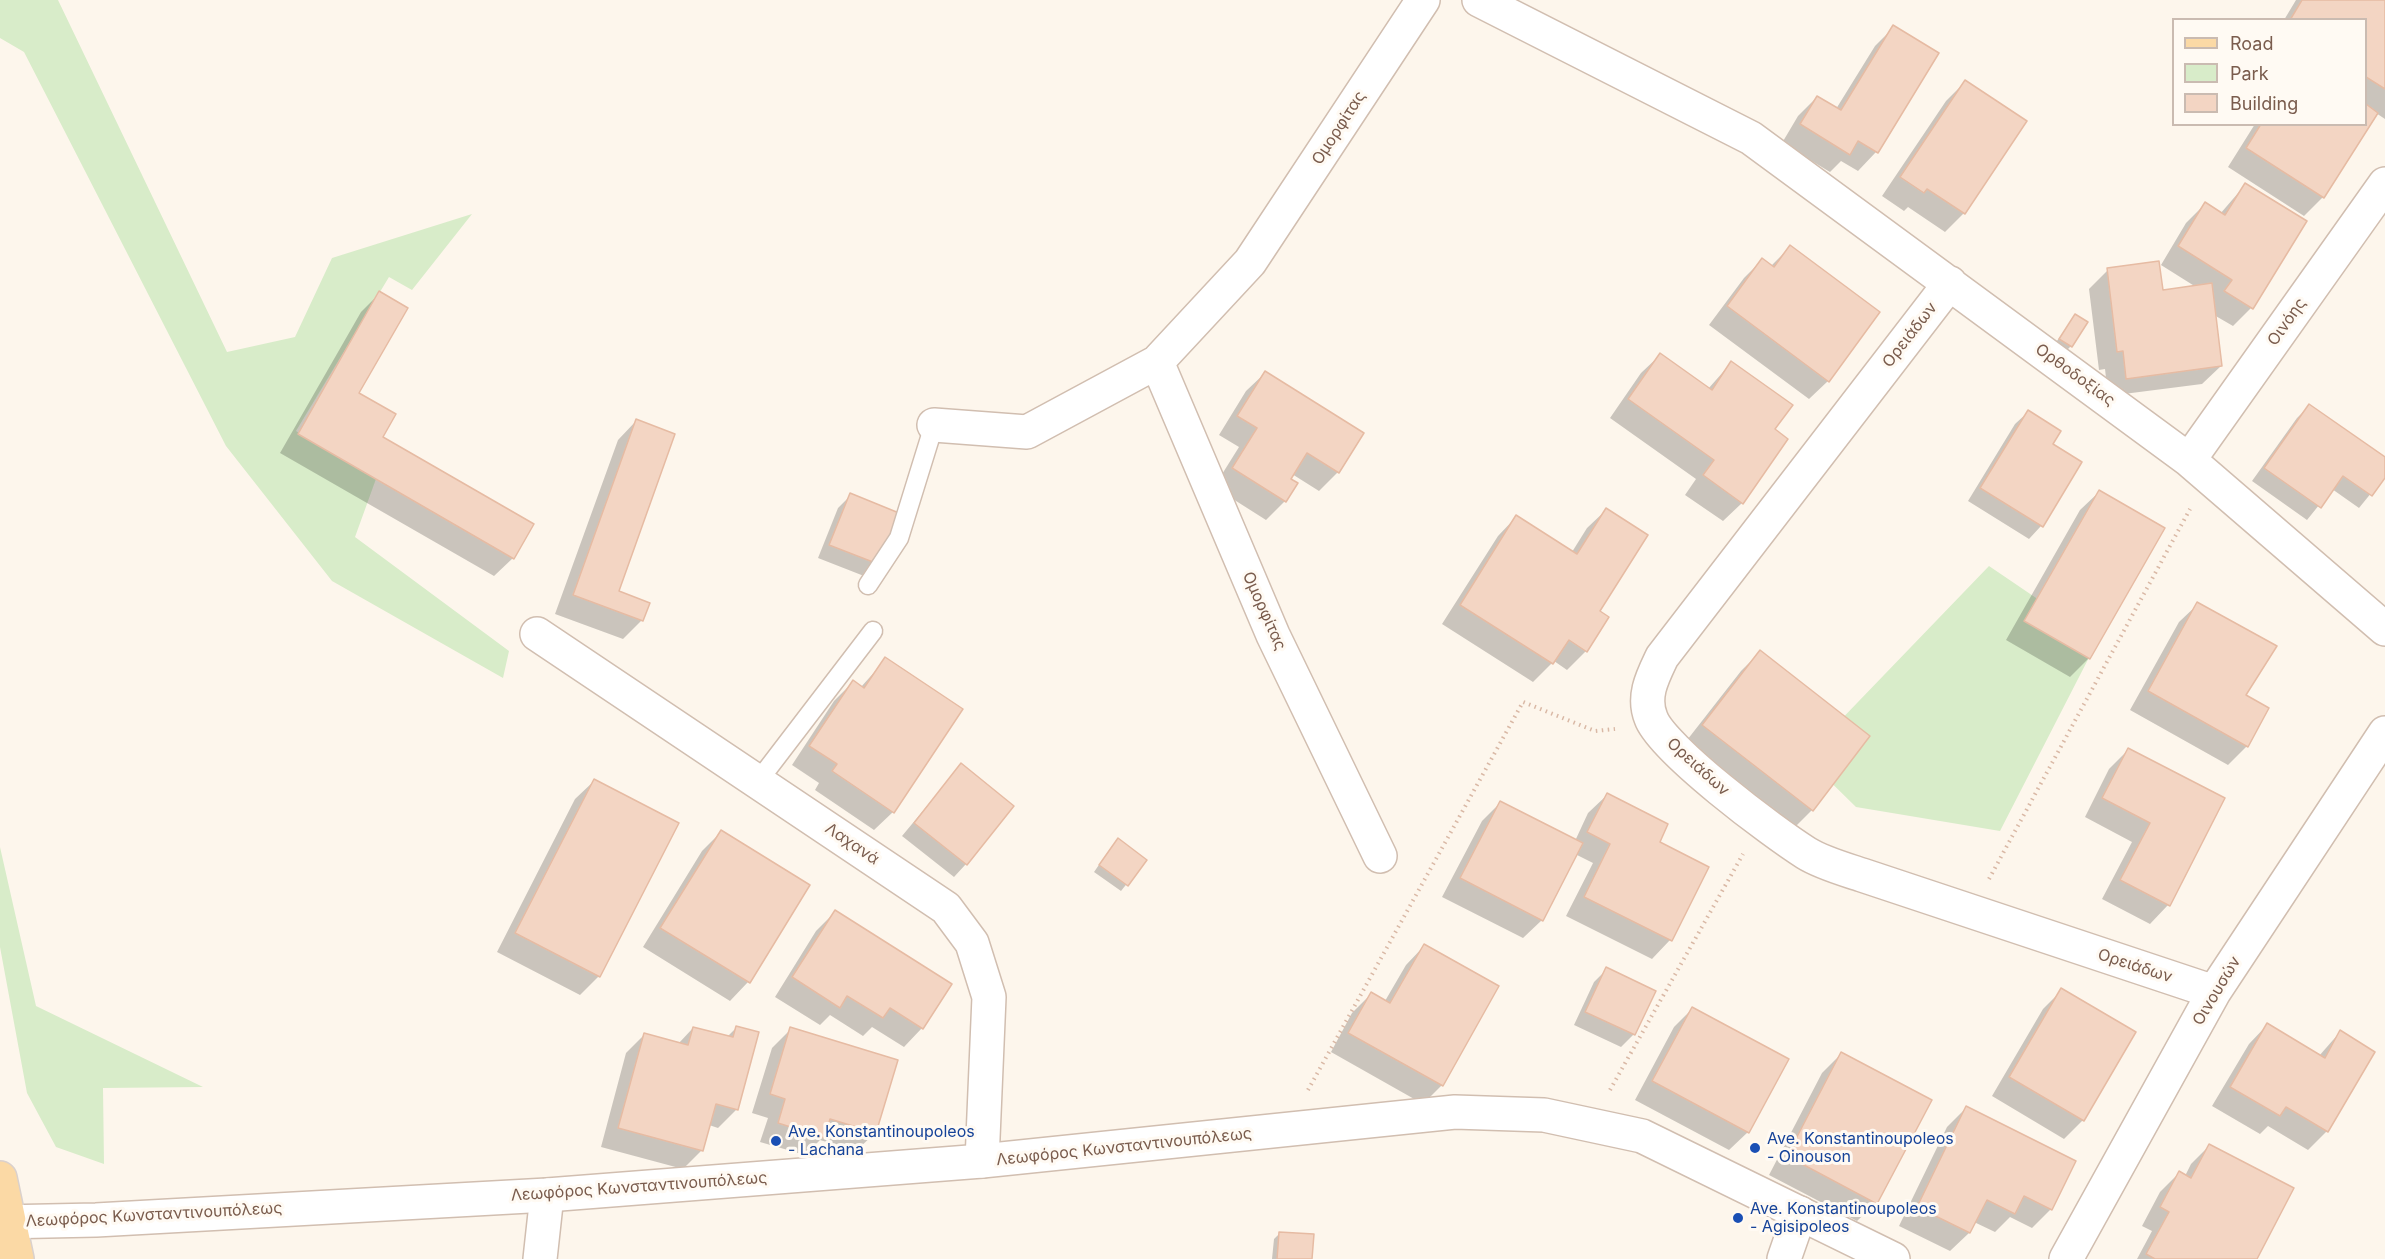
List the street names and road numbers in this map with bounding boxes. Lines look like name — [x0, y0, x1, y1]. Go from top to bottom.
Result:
street label: Ομορφίτας — [1308, 88, 1370, 168]
street label: Οινόης — [2264, 294, 2310, 350]
street label: Ορειάδων — [1879, 299, 1941, 371]
street label: Ορθοδοξίας — [2032, 340, 2118, 410]
street label: Ομορφίτας — [1238, 569, 1290, 653]
street label: Ορειάδων — [1663, 734, 1733, 800]
street label: Λαχανά — [821, 819, 883, 869]
street label: Ορειάδων — [2095, 945, 2175, 987]
street label: Οινουσών — [2189, 953, 2245, 1029]
street label: Λεωφόρος Κωνσταντινουπόλεως — [995, 1124, 1253, 1170]
street label: Λεωφόρος Κωνσταντινουπόλεως — [510, 1168, 768, 1206]
street label: Λεωφόρος Κωνσταντινουπόλεως — [25, 1199, 283, 1231]

